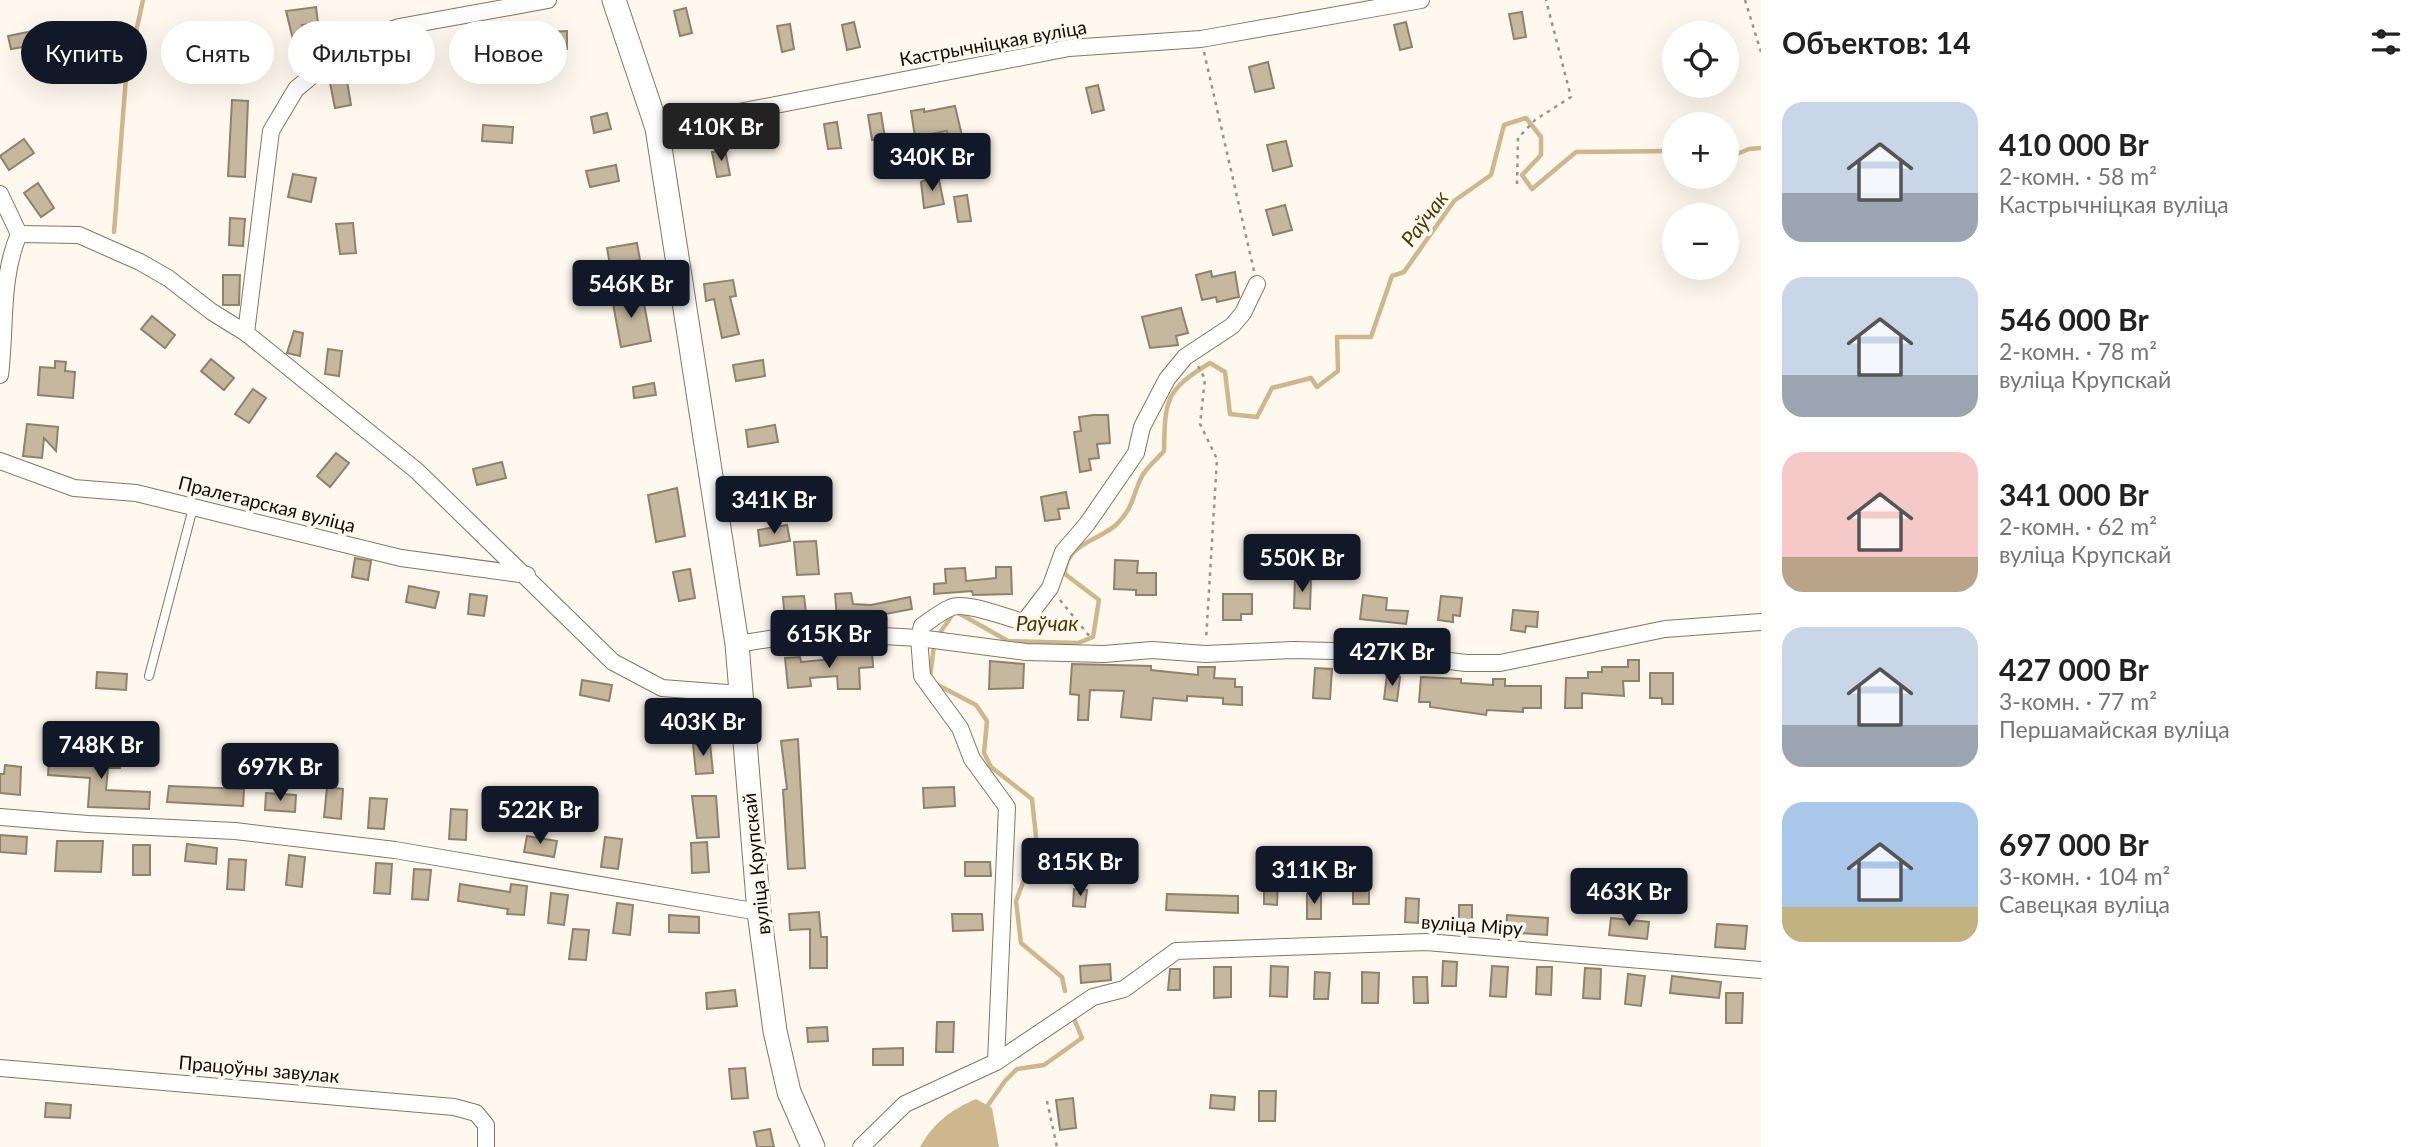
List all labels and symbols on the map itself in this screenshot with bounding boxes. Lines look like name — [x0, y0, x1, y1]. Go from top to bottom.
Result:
street label: Кастрычніцкая вуліца — [897, 15, 1088, 70]
pin: 410K Br — [656, 104, 786, 163]
pin: 340K Br — [867, 134, 997, 193]
water label: Раўчак — [1395, 186, 1453, 251]
pin: 546K Br — [566, 260, 696, 320]
street label: Пралетарская вуліца — [176, 470, 358, 537]
pin: 341K Br — [709, 476, 839, 536]
pin: 550K Br — [1237, 534, 1367, 594]
pin: 615K Br — [764, 610, 894, 670]
water label: Раўчак — [1016, 610, 1078, 635]
pin: 427K Br — [1327, 628, 1457, 688]
pin: 403K Br — [638, 698, 768, 758]
pin: 748K Br — [36, 722, 166, 781]
pin: 697K Br — [215, 744, 345, 803]
pin: 522K Br — [475, 786, 605, 846]
street label: вуліца Крупскай — [737, 792, 774, 936]
pin: 815K Br — [1015, 838, 1145, 898]
pin: 311K Br — [1249, 846, 1379, 906]
pin: 463K Br — [1564, 869, 1694, 928]
street label: вуліца Міру — [1420, 909, 1524, 940]
street label: Працоўны завулак — [178, 1050, 341, 1087]

